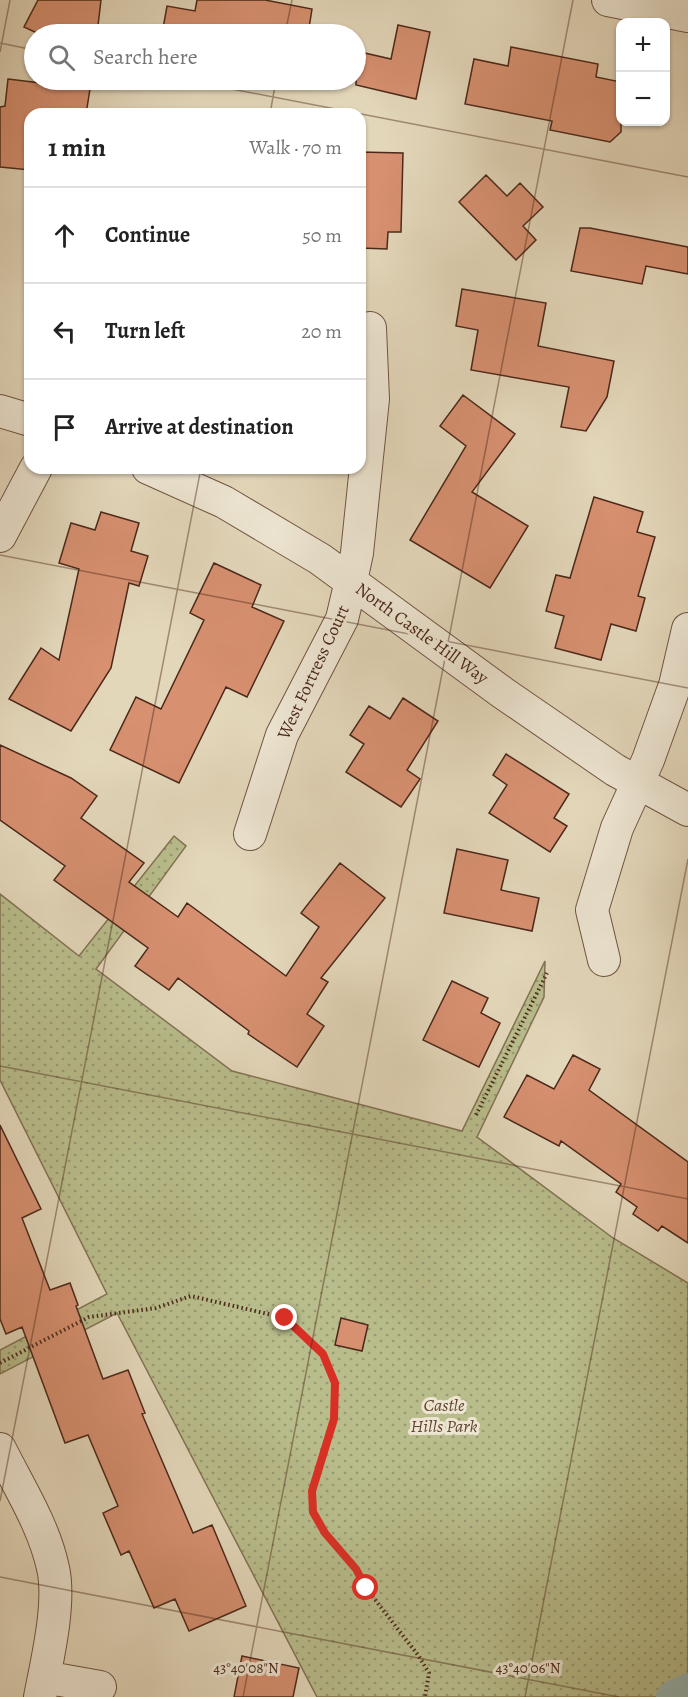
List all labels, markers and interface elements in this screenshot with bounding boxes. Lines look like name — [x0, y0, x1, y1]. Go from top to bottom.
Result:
map controls — [616, 18, 670, 126]
button: + — [616, 18, 670, 72]
search box — [24, 24, 366, 90]
icon: search — [45, 41, 78, 74]
text: Search here — [93, 42, 198, 72]
button: − — [616, 72, 670, 126]
text: 1 min — [48, 130, 106, 165]
text: Walk · 70 m — [249, 134, 342, 161]
icon: ahead — [48, 219, 81, 252]
text: Continue — [105, 220, 190, 250]
text: 50 m — [302, 222, 342, 249]
icon: left — [48, 315, 81, 348]
text: Turn left — [105, 316, 185, 346]
text: 20 m — [301, 318, 342, 345]
icon: arrive — [48, 411, 81, 444]
text: Arrive at destination — [105, 412, 294, 442]
street label: North Castle Hill Way — [351, 577, 494, 690]
street label: West Fortress Court — [271, 601, 355, 744]
route end — [271, 1304, 297, 1330]
park label: Castle Hills Park — [411, 1393, 477, 1438]
route start — [352, 1574, 378, 1600]
text: 43°40'08"N — [213, 1658, 279, 1678]
text: 43°40'06"N — [495, 1658, 561, 1678]

